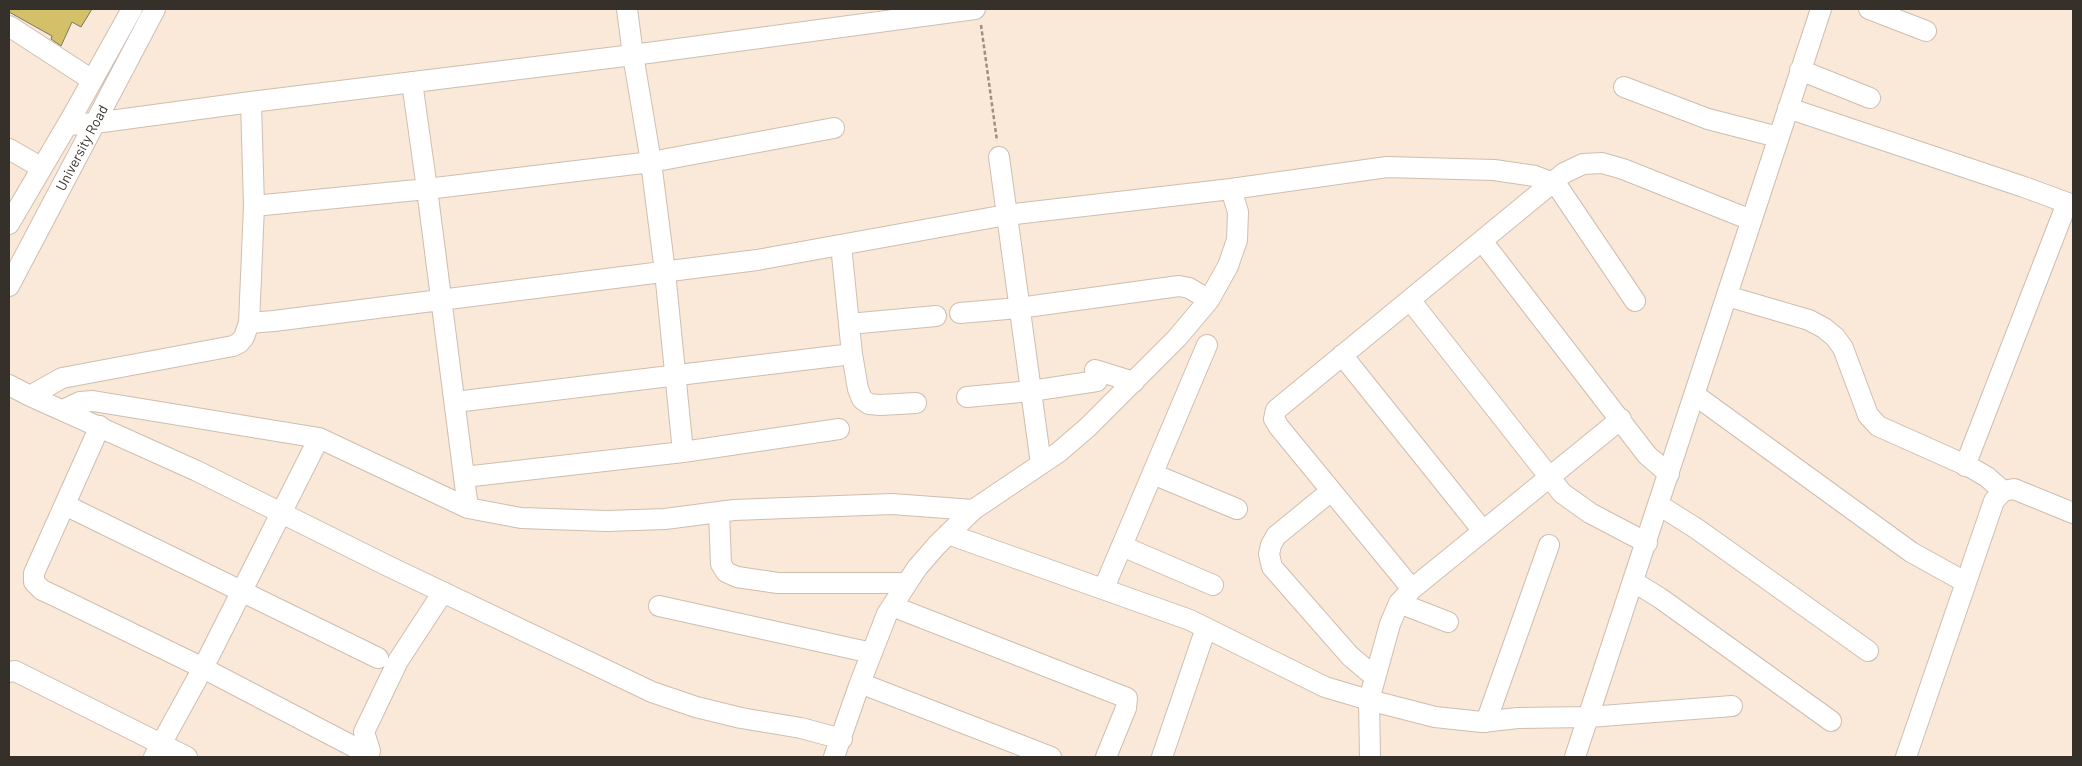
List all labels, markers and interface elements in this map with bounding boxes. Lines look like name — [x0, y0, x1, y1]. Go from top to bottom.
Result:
street label: University Road — [52, 102, 112, 194]

